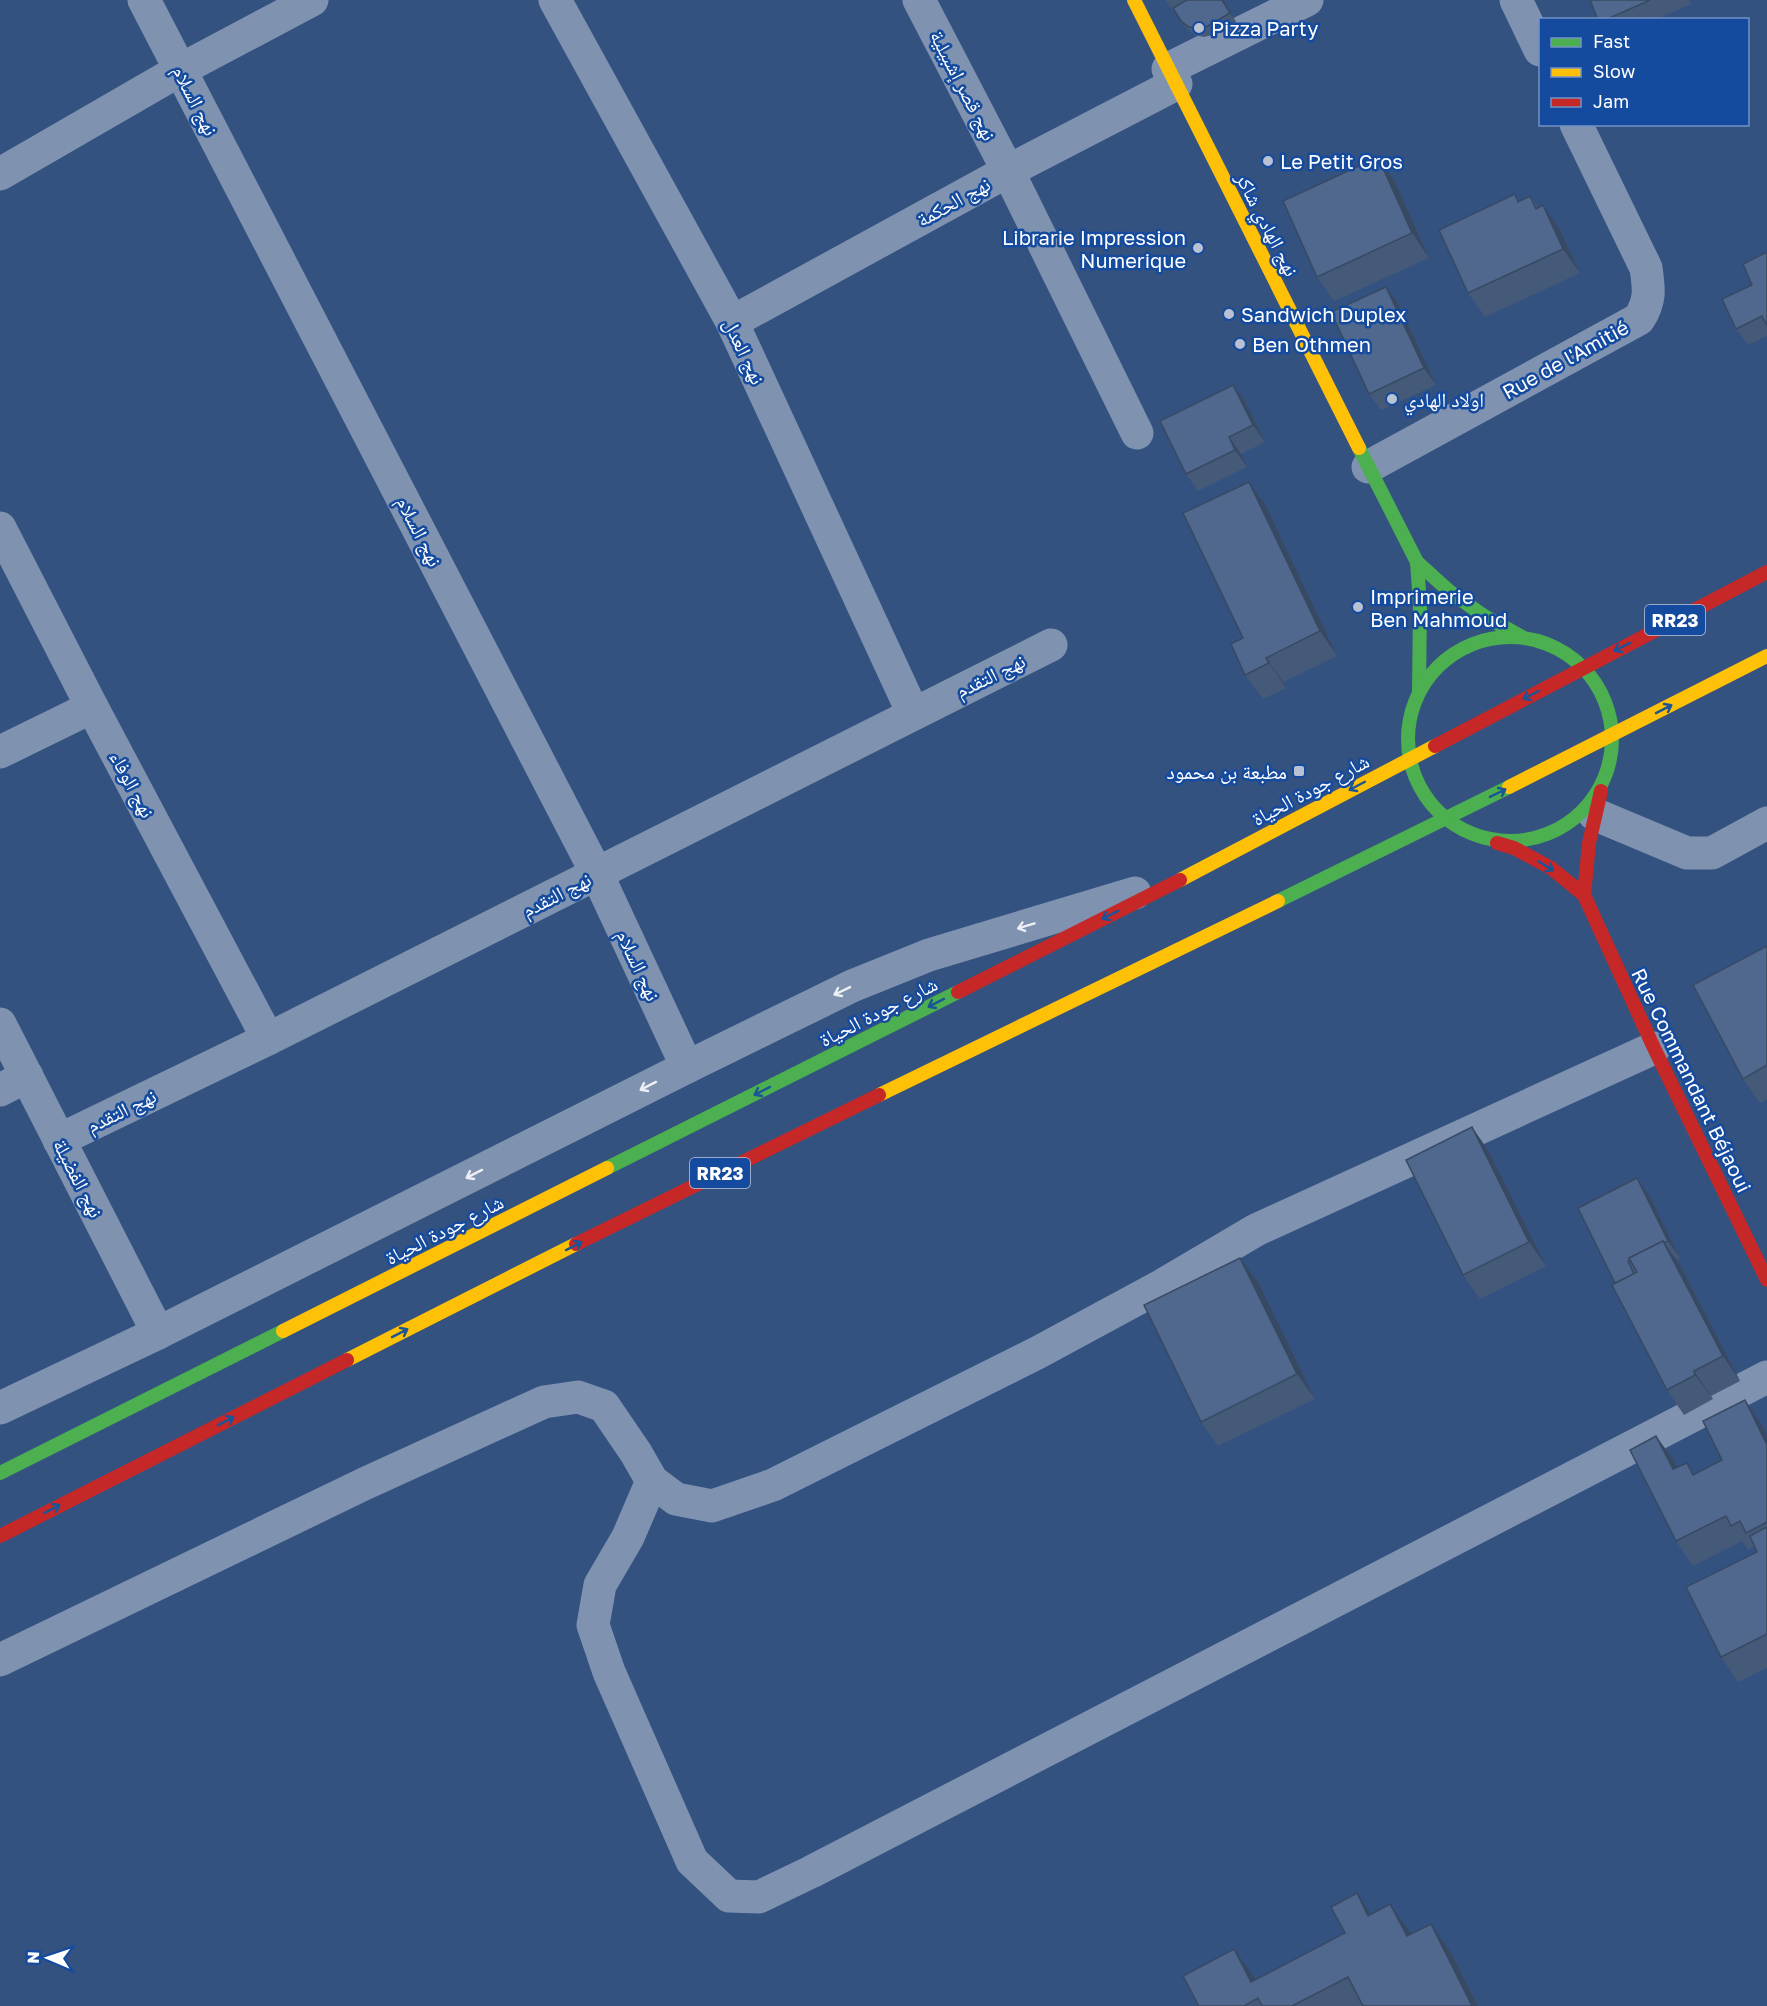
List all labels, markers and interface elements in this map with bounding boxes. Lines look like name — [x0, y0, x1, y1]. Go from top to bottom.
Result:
place label: Pizza Party — [1211, 16, 1318, 40]
legend — [1539, 18, 1749, 126]
marker: Pizza Party — [1192, 21, 1206, 35]
street label: نهج قصر إشبيلية — [923, 26, 1002, 146]
text: Fast — [1593, 30, 1630, 52]
text: Slow — [1593, 60, 1636, 82]
street label: نهج السلام — [165, 61, 224, 141]
text: Jam — [1593, 90, 1629, 112]
place label: Le Petit Gros — [1280, 149, 1403, 173]
marker: Le Petit Gros — [1261, 154, 1275, 168]
street label: نهج الهادي شاكر — [1227, 167, 1304, 282]
street label: نهج الحكمة — [912, 171, 995, 233]
place label: Librarie Impression Numerique — [1002, 225, 1186, 272]
marker: Librarie Impression Numerique — [1191, 241, 1205, 255]
place label: Sandwich Duplex — [1241, 302, 1406, 326]
marker: Sandwich Duplex — [1222, 307, 1236, 321]
street label: نهج العدل — [717, 314, 771, 389]
street label: Rue de l'Amitié — [1498, 314, 1632, 404]
place label: Ben Othmen — [1252, 332, 1371, 356]
marker: Ben Othmen — [1233, 337, 1247, 351]
place label: اولاد الهادي — [1404, 387, 1484, 416]
marker: اولاد الهادي — [1385, 392, 1399, 406]
street label: نهج السلام — [389, 492, 448, 572]
place label: Imprimerie Ben Mahmoud — [1370, 584, 1507, 631]
marker: Imprimerie Ben Mahmoud — [1351, 600, 1365, 614]
road number: RR23 — [1645, 605, 1705, 635]
one-way arrow — [1614, 641, 1631, 653]
street label: نهج التقدم — [951, 648, 1030, 705]
one-way arrow — [1523, 689, 1541, 701]
one-way arrow — [1655, 703, 1673, 714]
street label: نهج الوفاء — [104, 747, 160, 822]
street label: شارع جودة الحياة — [1247, 748, 1374, 832]
place label: مطبعة بن محمود — [1167, 759, 1287, 784]
marker: مطبعة بن محمود — [1292, 764, 1306, 778]
one-way arrow — [1349, 781, 1367, 793]
one-way arrow — [1488, 787, 1506, 799]
one-way arrow — [1537, 861, 1554, 873]
street label: نهج التقدم — [517, 866, 596, 924]
one-way arrow — [1101, 910, 1119, 921]
one-way arrow — [1017, 921, 1036, 932]
street label: نهج السلام — [609, 926, 666, 1006]
street label: Rue Commandant Béjaoui — [1627, 964, 1757, 1196]
street label: شارع جودة الحياة — [815, 971, 942, 1053]
one-way arrow — [834, 986, 852, 998]
one-way arrow — [927, 998, 945, 1009]
one-way arrow — [640, 1081, 658, 1092]
street label: نهج التقدم — [82, 1083, 161, 1140]
one-way arrow — [753, 1086, 771, 1097]
street label: نهج الفضيلة — [47, 1135, 109, 1222]
road number: RR23 — [690, 1158, 750, 1188]
one-way arrow — [465, 1168, 483, 1180]
street label: شارع جودة الحياة — [381, 1189, 508, 1271]
one-way arrow — [565, 1240, 583, 1251]
one-way arrow — [391, 1327, 409, 1339]
one-way arrow — [217, 1415, 234, 1427]
one-way arrow — [43, 1503, 61, 1515]
north arrow — [18, 1928, 78, 1988]
text: N — [23, 1951, 43, 1964]

